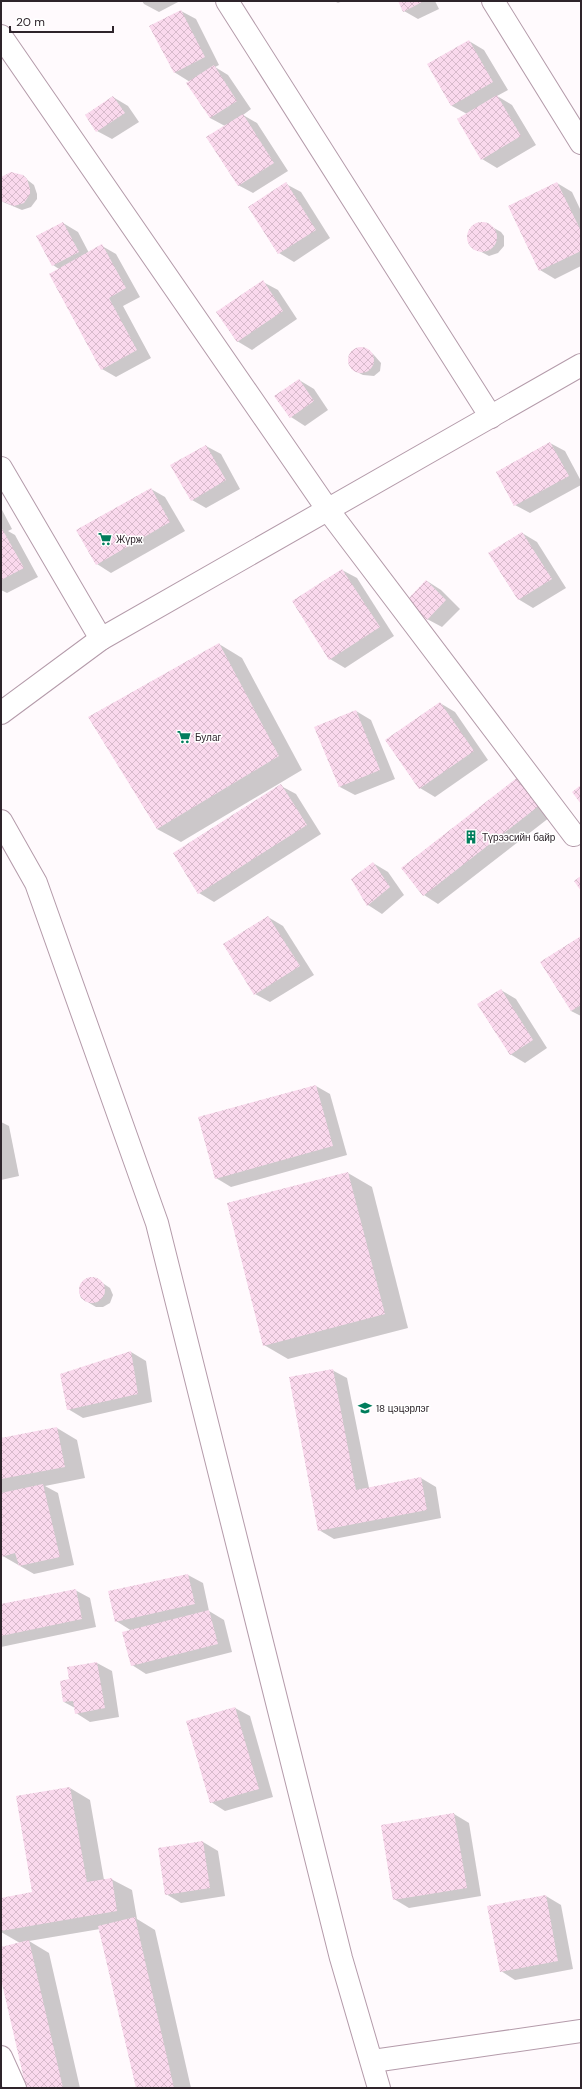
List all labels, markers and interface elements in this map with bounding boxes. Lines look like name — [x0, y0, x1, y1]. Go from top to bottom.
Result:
scale bar — [10, 8, 113, 34]
text: 20 m — [16, 14, 45, 30]
supermarket icon: Жүрж — [97, 531, 113, 547]
place label: Жүрж — [116, 533, 143, 546]
supermarket icon: Булаг — [176, 729, 192, 745]
place label: Булаг — [195, 731, 222, 744]
building icon: Түрээсийн байр — [463, 829, 479, 845]
place label: Түрээсийн байр — [482, 831, 556, 844]
school or university icon: 18 цэцэрлэг — [357, 1400, 373, 1416]
place label: 18 цэцэрлэг — [376, 1402, 430, 1415]

